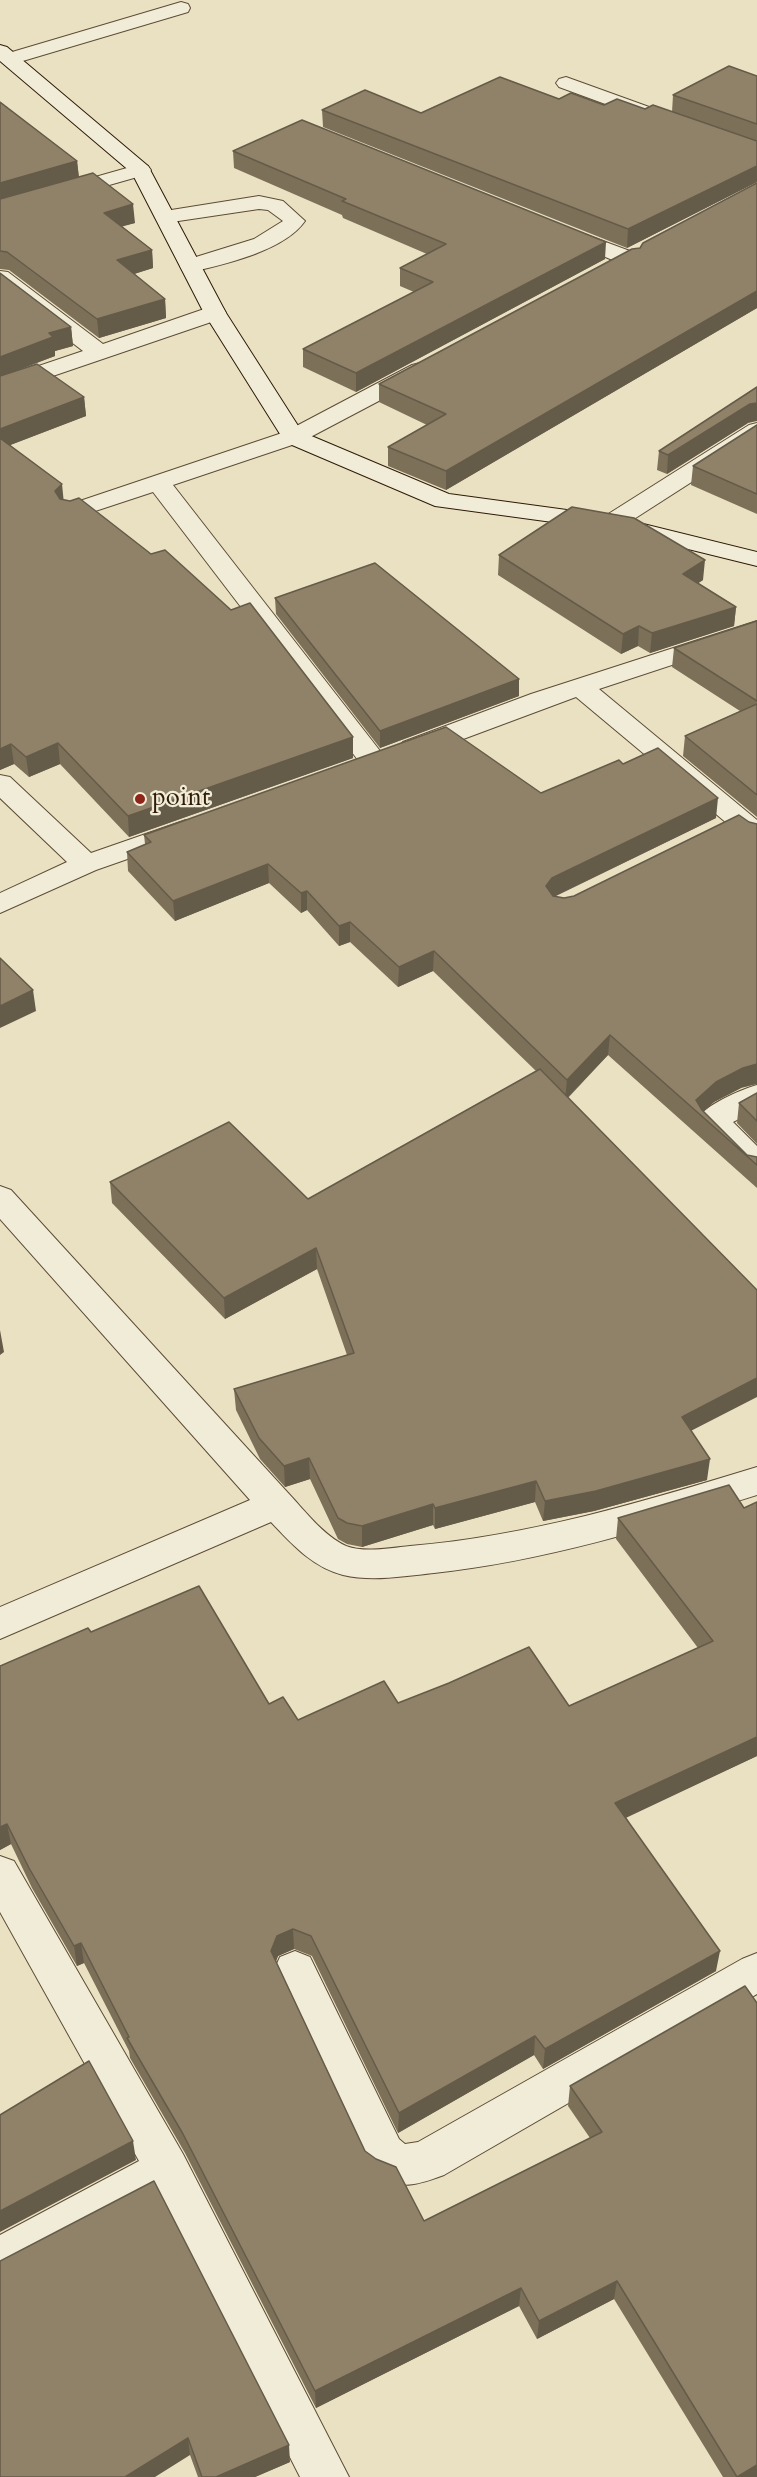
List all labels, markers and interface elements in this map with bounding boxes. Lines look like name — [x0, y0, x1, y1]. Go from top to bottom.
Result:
place label: point — [152, 783, 210, 815]
marker: point — [133, 792, 147, 806]

